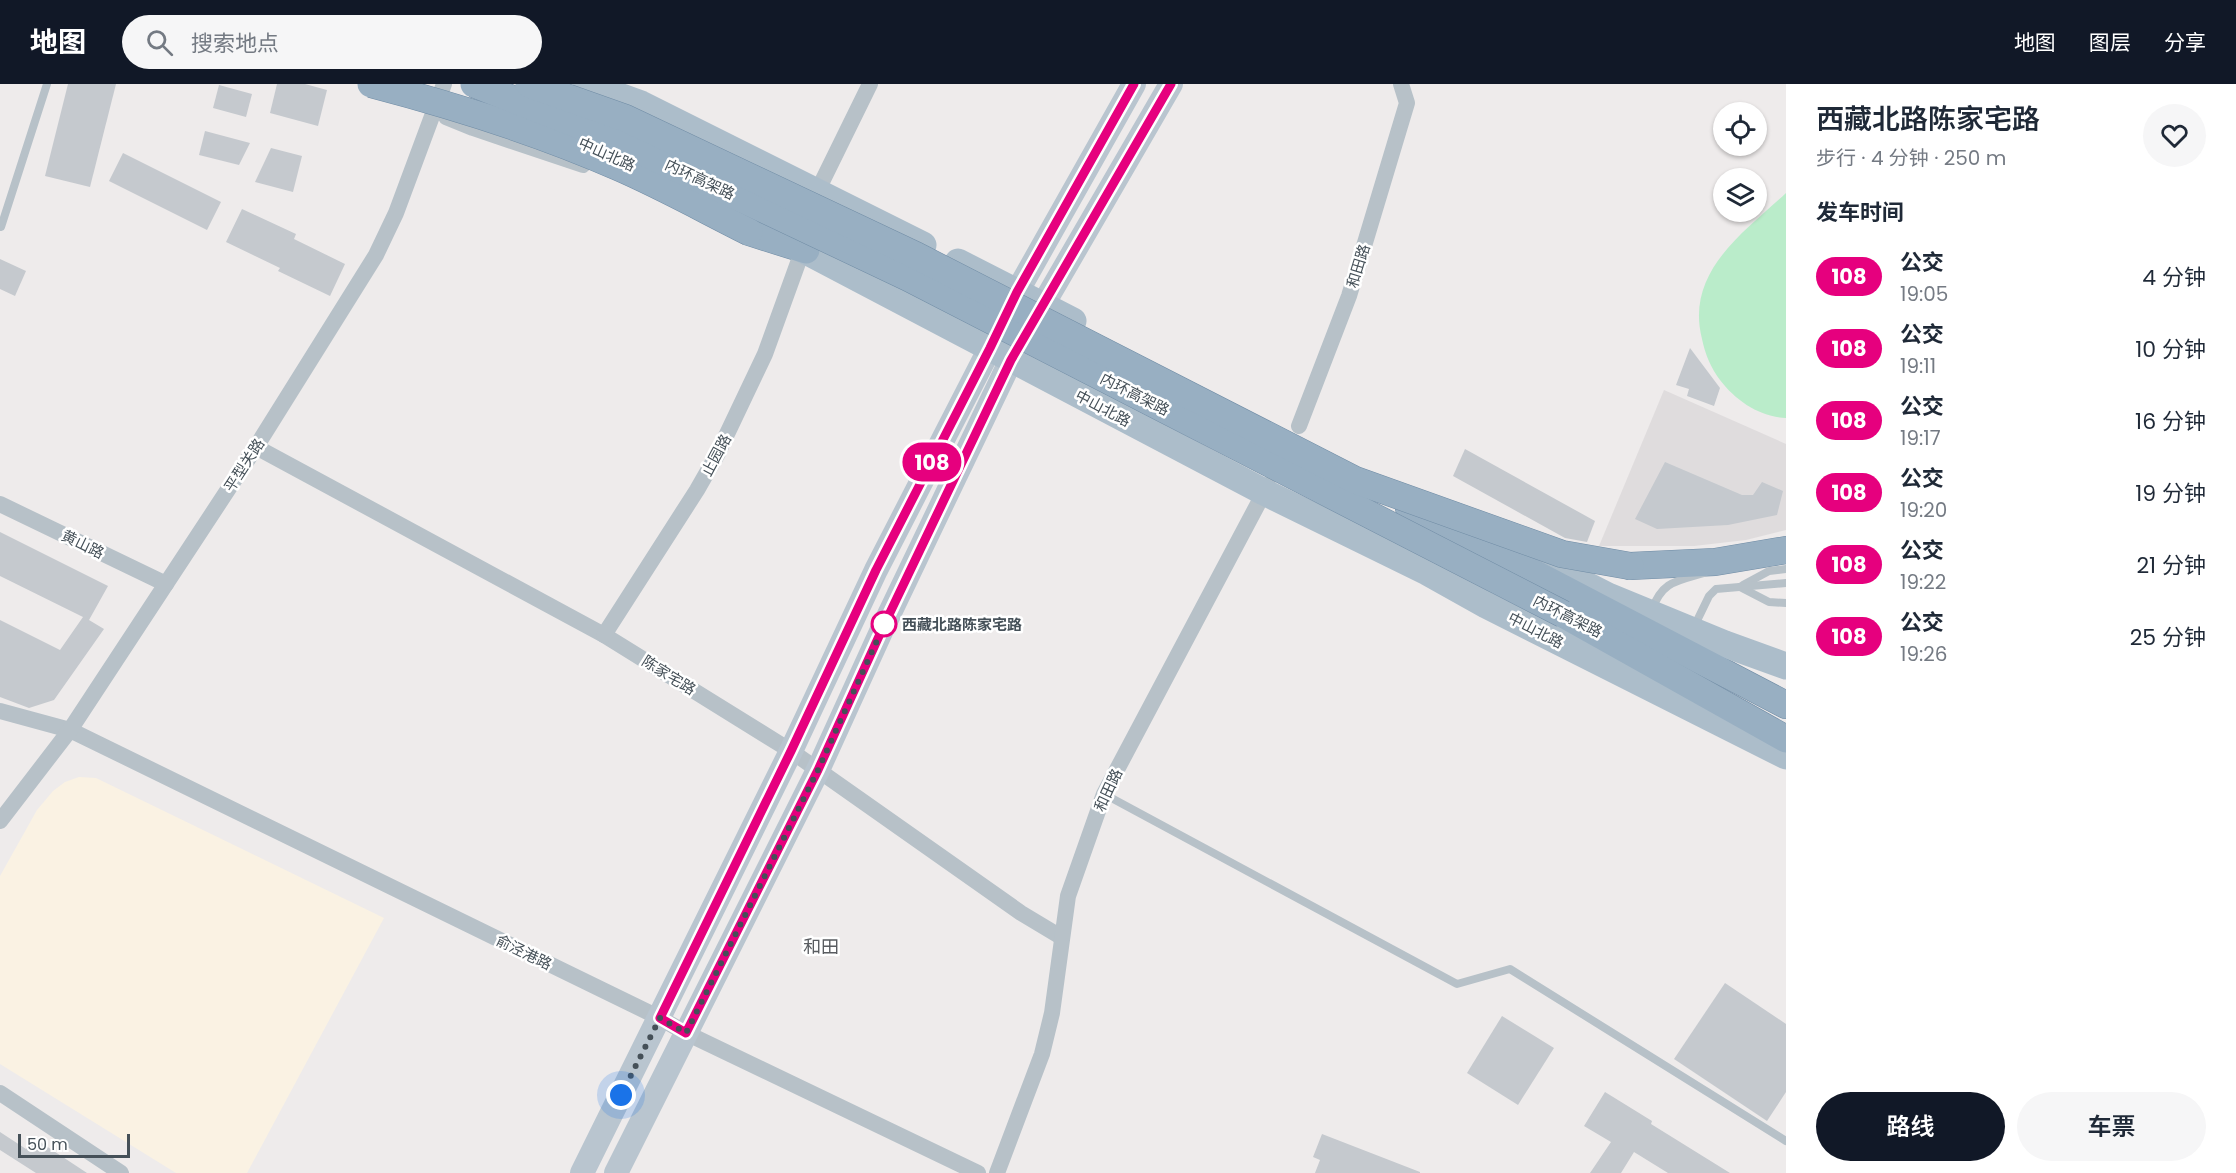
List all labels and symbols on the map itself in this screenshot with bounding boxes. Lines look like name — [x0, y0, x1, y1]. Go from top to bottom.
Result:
street label: 中山北路 — [575, 132, 639, 176]
street label: 内环高架路 — [662, 154, 738, 204]
street label: 和田路 — [1341, 241, 1375, 291]
street label: 内环高架路 — [1097, 368, 1173, 420]
street label: 中山北路 — [1072, 385, 1134, 431]
street label: 止园路 — [696, 430, 736, 480]
street label: 平型关路 — [219, 434, 269, 496]
line badge: 108 — [898, 442, 966, 482]
street label: 黄山路 — [58, 525, 108, 563]
street label: 内环高架路 — [1530, 590, 1606, 642]
street label: 中山北路 — [1504, 607, 1568, 653]
marker: 西藏北路陈家宅路 — [871, 611, 897, 637]
place label: 西藏北路陈家宅路 — [902, 614, 1022, 635]
street label: 陈家宅路 — [638, 650, 700, 700]
street label: 和田路 — [1089, 765, 1127, 815]
street label: 俞泾港路 — [492, 929, 556, 975]
district label: 和田 — [803, 934, 839, 959]
your location — [606, 1080, 636, 1110]
scale bar — [18, 1131, 130, 1158]

